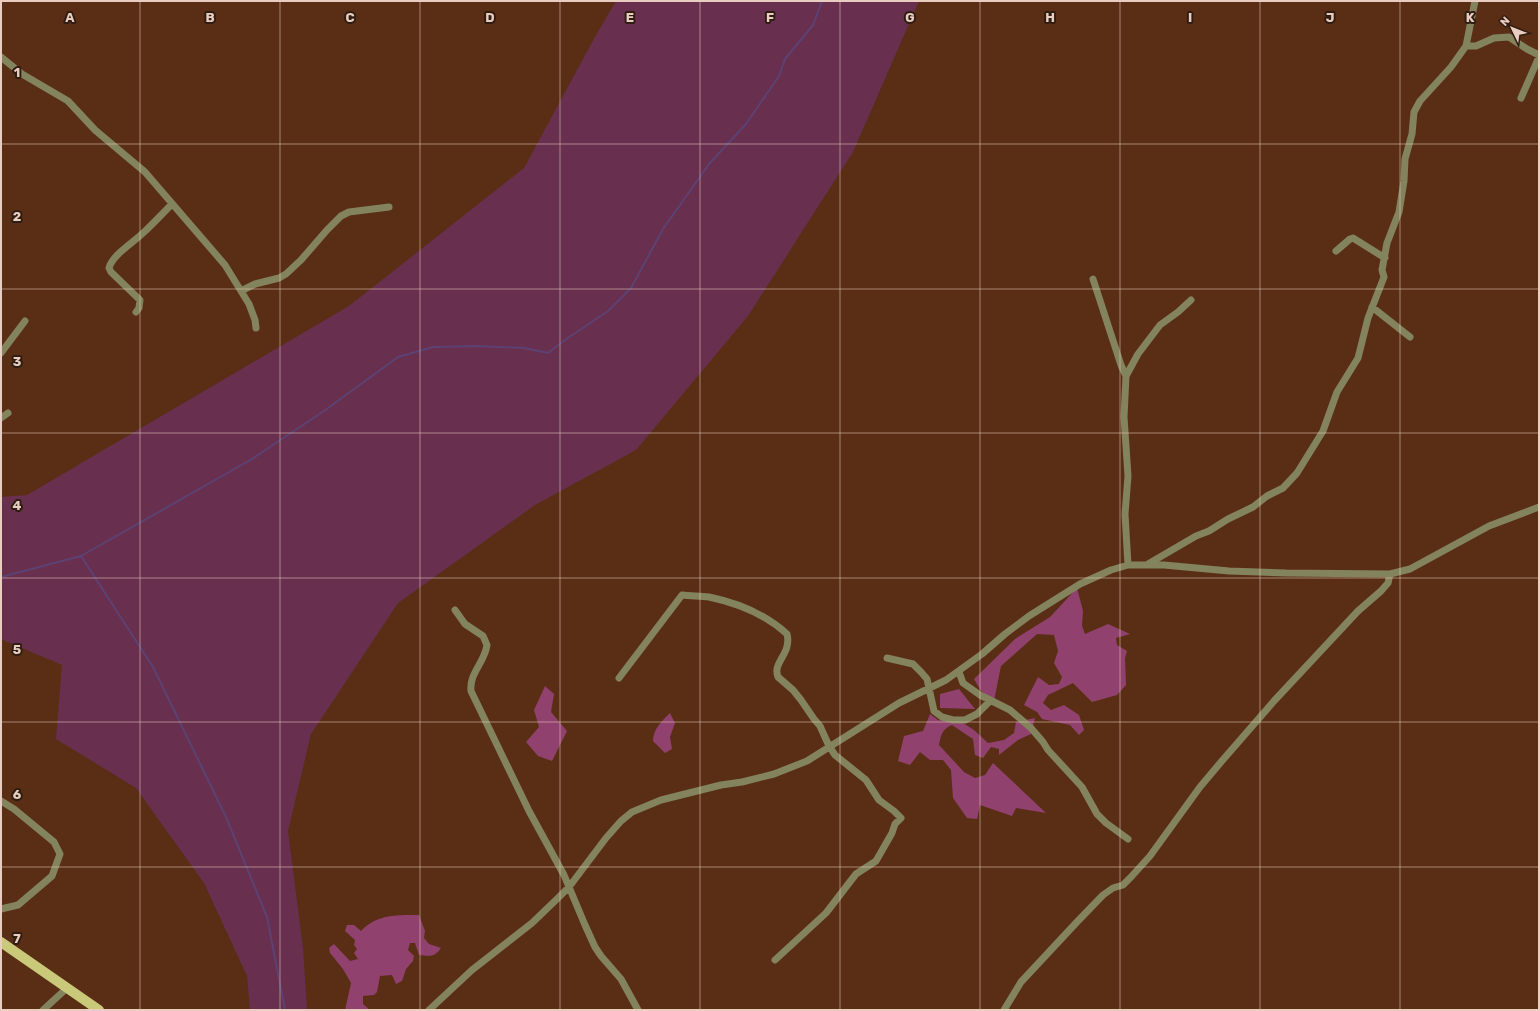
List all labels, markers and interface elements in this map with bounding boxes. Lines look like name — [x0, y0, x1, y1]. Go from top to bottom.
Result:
north arrow — [1492, 8, 1532, 48]
text: A — [65, 10, 75, 25]
text: B — [205, 10, 215, 25]
text: C — [345, 10, 355, 25]
text: D — [485, 10, 495, 25]
text: E — [626, 10, 634, 25]
text: F — [766, 10, 774, 25]
text: G — [905, 10, 915, 25]
text: H — [1045, 10, 1055, 25]
text: I — [1188, 10, 1192, 25]
text: J — [1326, 10, 1334, 25]
text: K — [1466, 10, 1475, 25]
text: N — [1498, 14, 1513, 29]
text: 1 — [14, 65, 20, 80]
text: 2 — [13, 209, 21, 224]
text: 3 — [13, 354, 22, 369]
text: 4 — [13, 498, 22, 513]
text: 5 — [13, 642, 21, 657]
text: 6 — [13, 787, 22, 802]
text: 7 — [13, 931, 21, 946]

